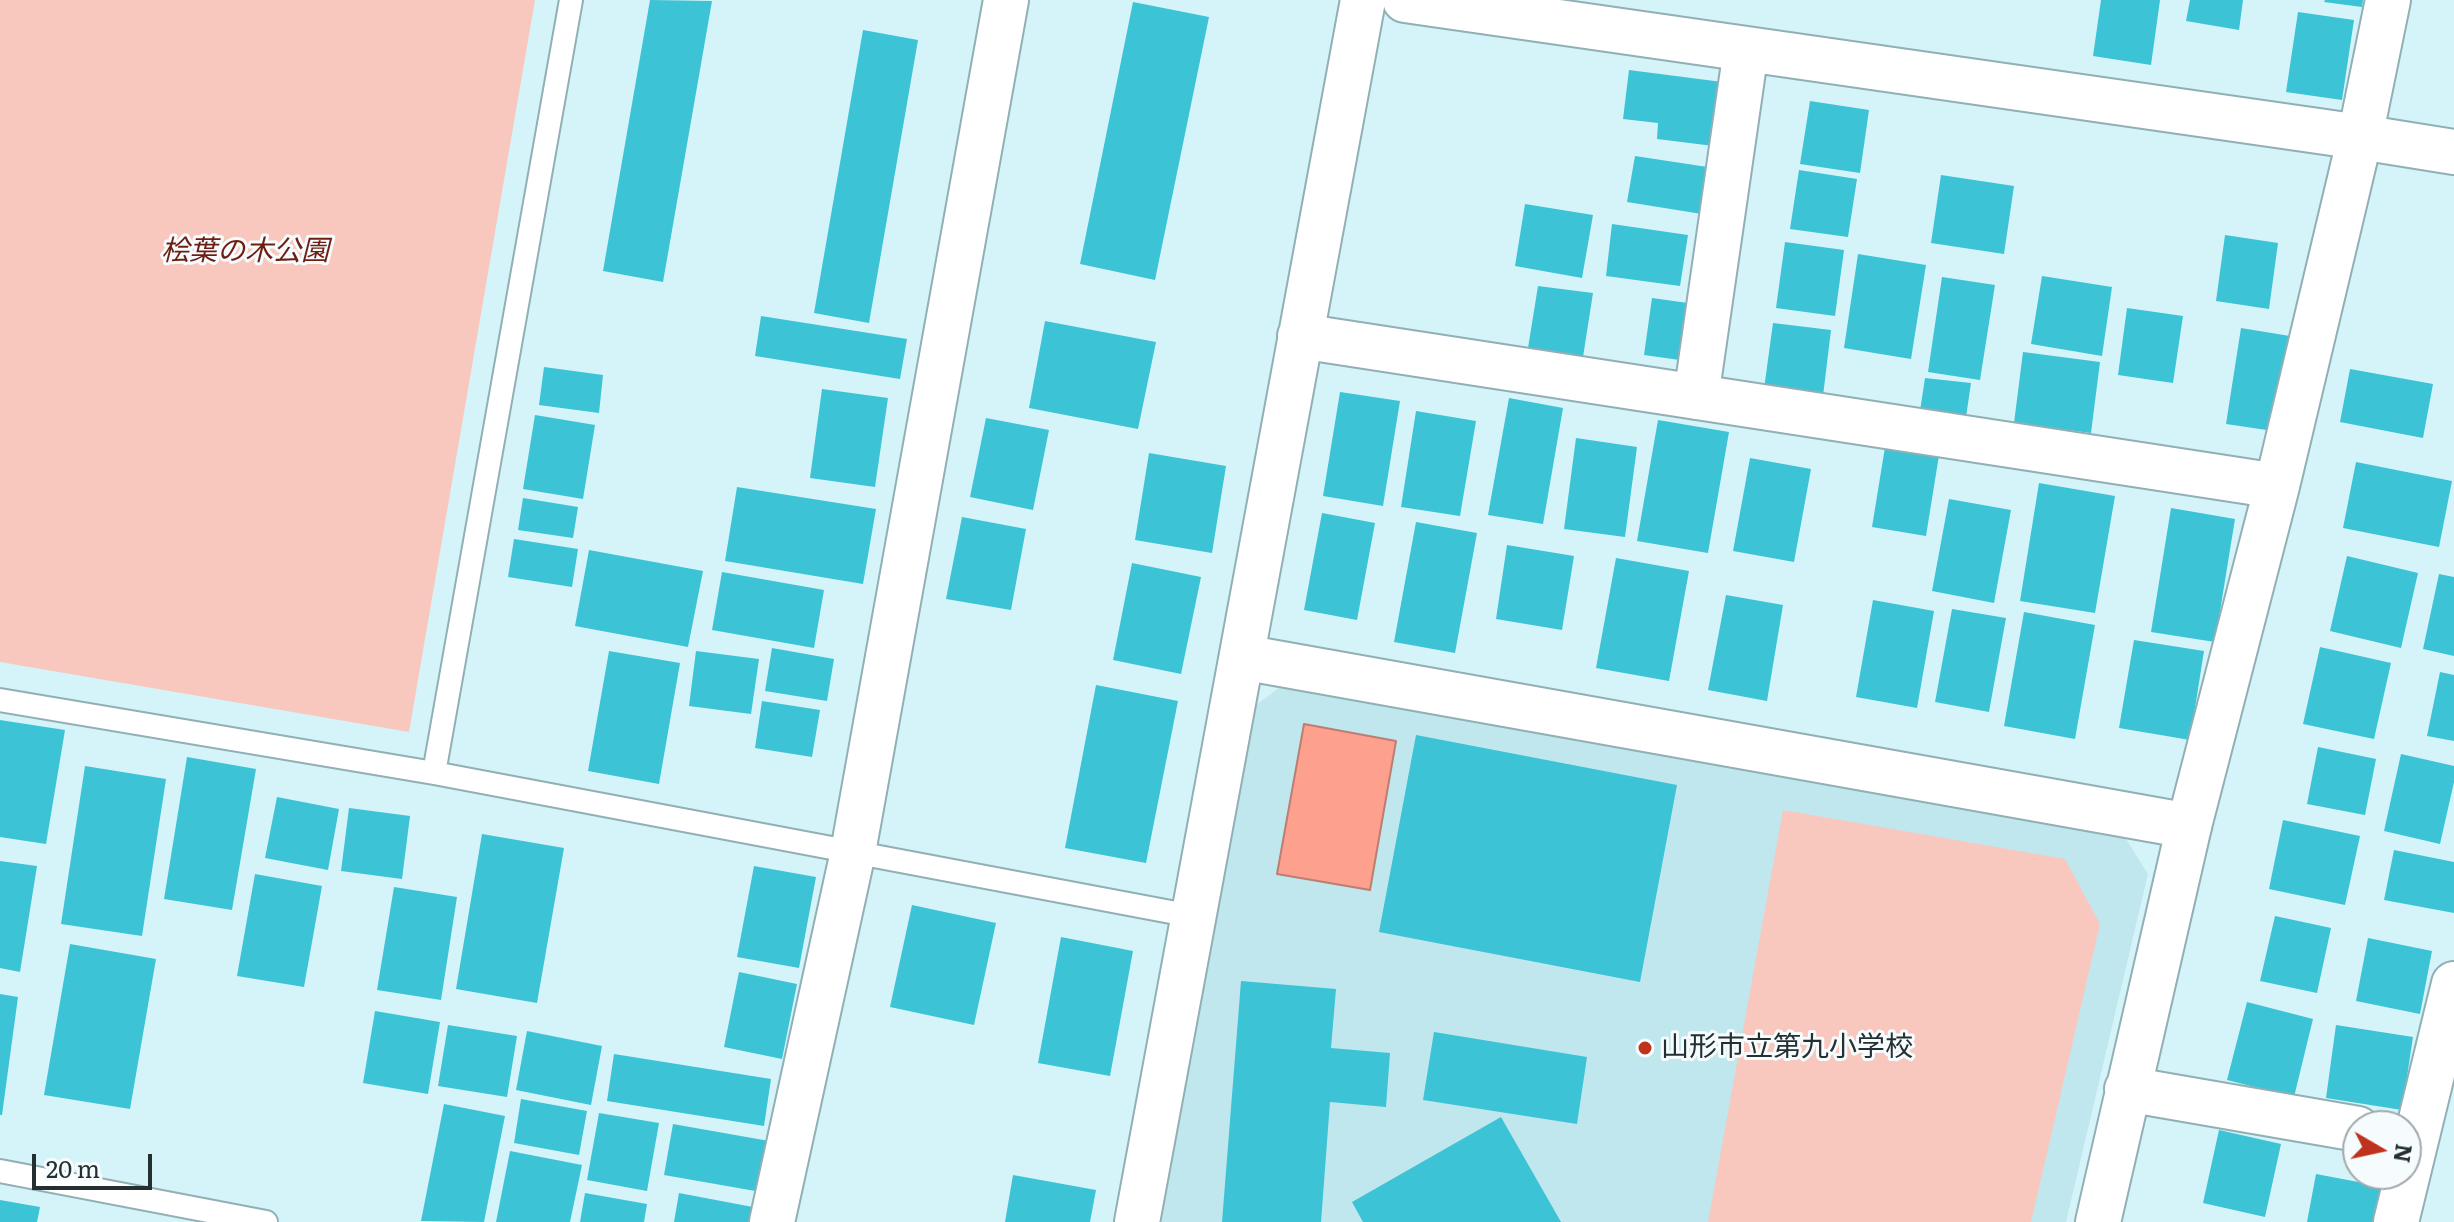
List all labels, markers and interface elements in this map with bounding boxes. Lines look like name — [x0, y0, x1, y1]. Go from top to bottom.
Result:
park label: 桧葉の木公園 — [161, 235, 329, 269]
place label: 山形市立第九小学校 — [1661, 1031, 1913, 1065]
marker: 山形市立第九小学校 — [1636, 1039, 1654, 1057]
north arrow — [2342, 1110, 2422, 1190]
scale bar — [36, 1138, 156, 1188]
text: N — [2386, 1142, 2422, 1165]
text: 20 m — [46, 1150, 100, 1185]

